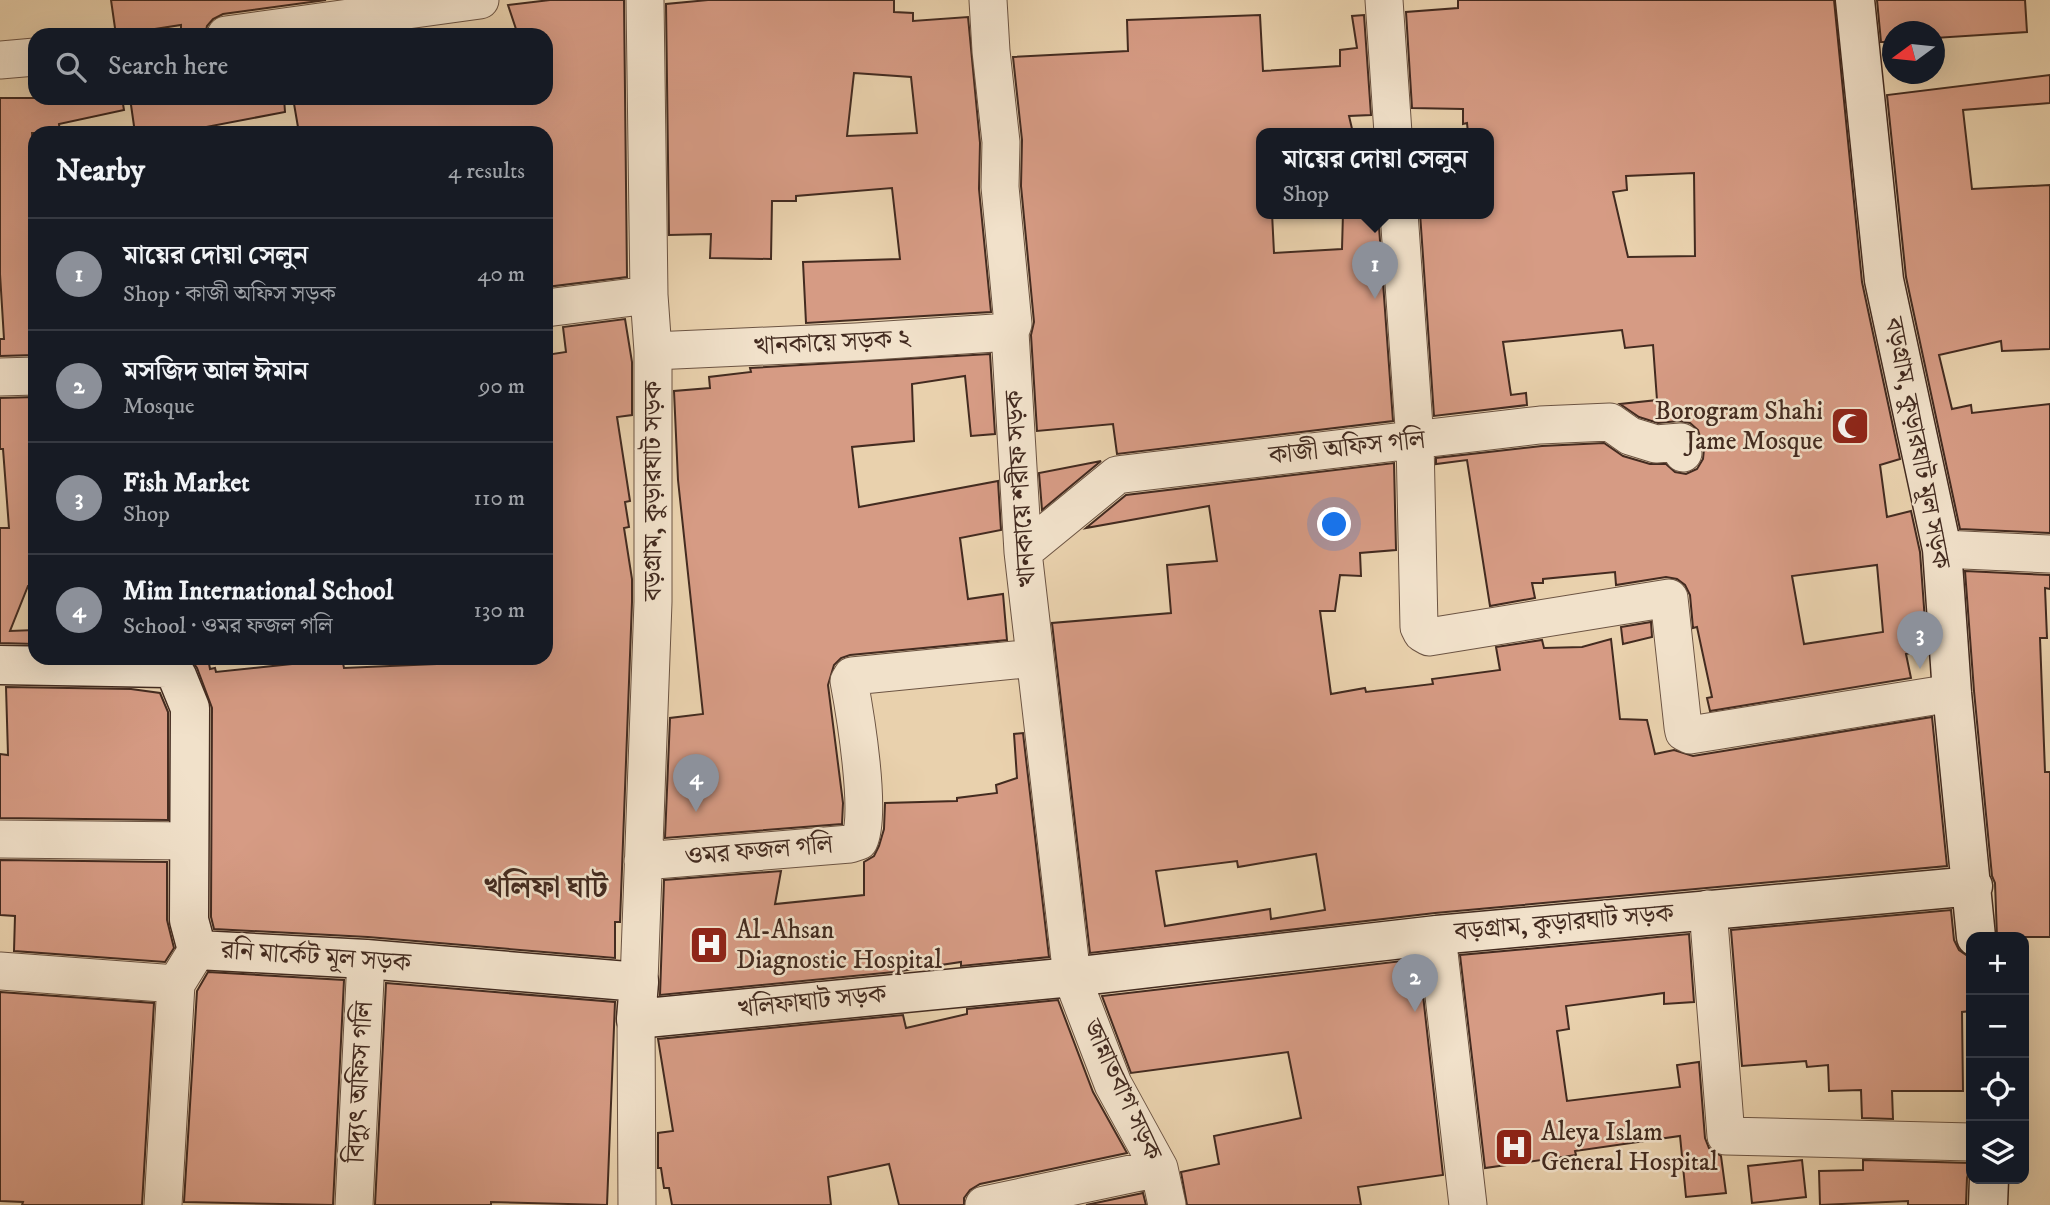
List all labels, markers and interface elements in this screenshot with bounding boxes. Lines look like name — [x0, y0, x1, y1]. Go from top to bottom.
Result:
north arrow — [1882, 21, 1945, 84]
search box — [28, 28, 553, 105]
icon: search — [52, 48, 90, 86]
text: Search here — [108, 50, 228, 83]
popup — [1256, 128, 1494, 219]
text: মায়ের দোয়া সেলুন — [1282, 143, 1468, 176]
text: Nearby — [56, 153, 145, 190]
text: 4 results — [448, 157, 525, 186]
text: Shop — [1282, 180, 1329, 209]
text: মায়ের দোয়া সেলুন — [123, 239, 308, 272]
pin: 1 — [1352, 241, 1398, 299]
text: 1 — [75, 260, 83, 289]
text: 40 m — [477, 260, 525, 289]
text: Shop · কাজী অফিস সড়ক — [123, 280, 336, 309]
street label: বড়গ্রাম, কুড়ারঘাট মূল সড়ক — [1876, 313, 1958, 573]
street label: খানকায়ে সড়ক ২ — [753, 322, 912, 364]
text: মসজিদ আল ঈমান — [123, 355, 308, 388]
text: 2 — [73, 372, 85, 401]
text: 90 m — [479, 372, 525, 401]
street label: বড়গ্রাম, কুড়ারঘাট সড়ক — [637, 379, 670, 602]
street label: খানকায়ে শরীফ সড়ক — [998, 388, 1044, 589]
text: Mosque — [123, 392, 195, 421]
place label: Borogram Shahi Jame Mosque — [1655, 395, 1823, 458]
mosque icon: Borogram Shahi Jame Mosque — [1829, 405, 1871, 447]
street label: কাজী অফিস গলি — [1266, 423, 1428, 473]
text: Fish Market — [123, 467, 250, 500]
text: 3 — [75, 484, 83, 513]
text: 110 m — [474, 484, 525, 513]
text: Shop — [123, 500, 170, 529]
your location — [1317, 507, 1351, 541]
text: Mim International School — [123, 575, 393, 608]
text: 4 — [72, 596, 86, 625]
text: 130 m — [473, 596, 525, 625]
pin: 3 — [1897, 611, 1943, 669]
text: School · ওমর ফজল গলি — [123, 612, 333, 641]
pin: 4 — [673, 754, 719, 812]
street label: ওমর ফজল গলি — [684, 828, 835, 874]
district label: খলিফা ঘাট — [484, 868, 609, 907]
street label: বড়গ্রাম, কুড়ারঘাট সড়ক — [1452, 897, 1677, 949]
place label: Al-Ahsan Diagnostic Hospital — [736, 914, 942, 977]
hospital icon: Al-Ahsan Diagnostic Hospital — [688, 924, 730, 966]
map controls — [1966, 932, 2029, 1184]
button: + — [1966, 932, 2029, 995]
street label: রনি মার্কেট মূল সড়ক — [219, 934, 414, 980]
pin: 2 — [1392, 954, 1438, 1012]
street label: খলিফাঘাট সড়ক — [736, 978, 890, 1026]
button: − — [1966, 995, 2029, 1058]
street label: বিদ্যুৎ অফিস গলি — [339, 1000, 381, 1164]
street label: জান্নাতবাগ সড়ক — [1075, 1013, 1170, 1167]
button: locate — [1966, 1058, 2029, 1121]
place label: Aleya Islam General Hospital — [1541, 1116, 1718, 1179]
button: layers — [1966, 1121, 2029, 1184]
hospital icon: Aleya Islam General Hospital — [1493, 1126, 1535, 1168]

